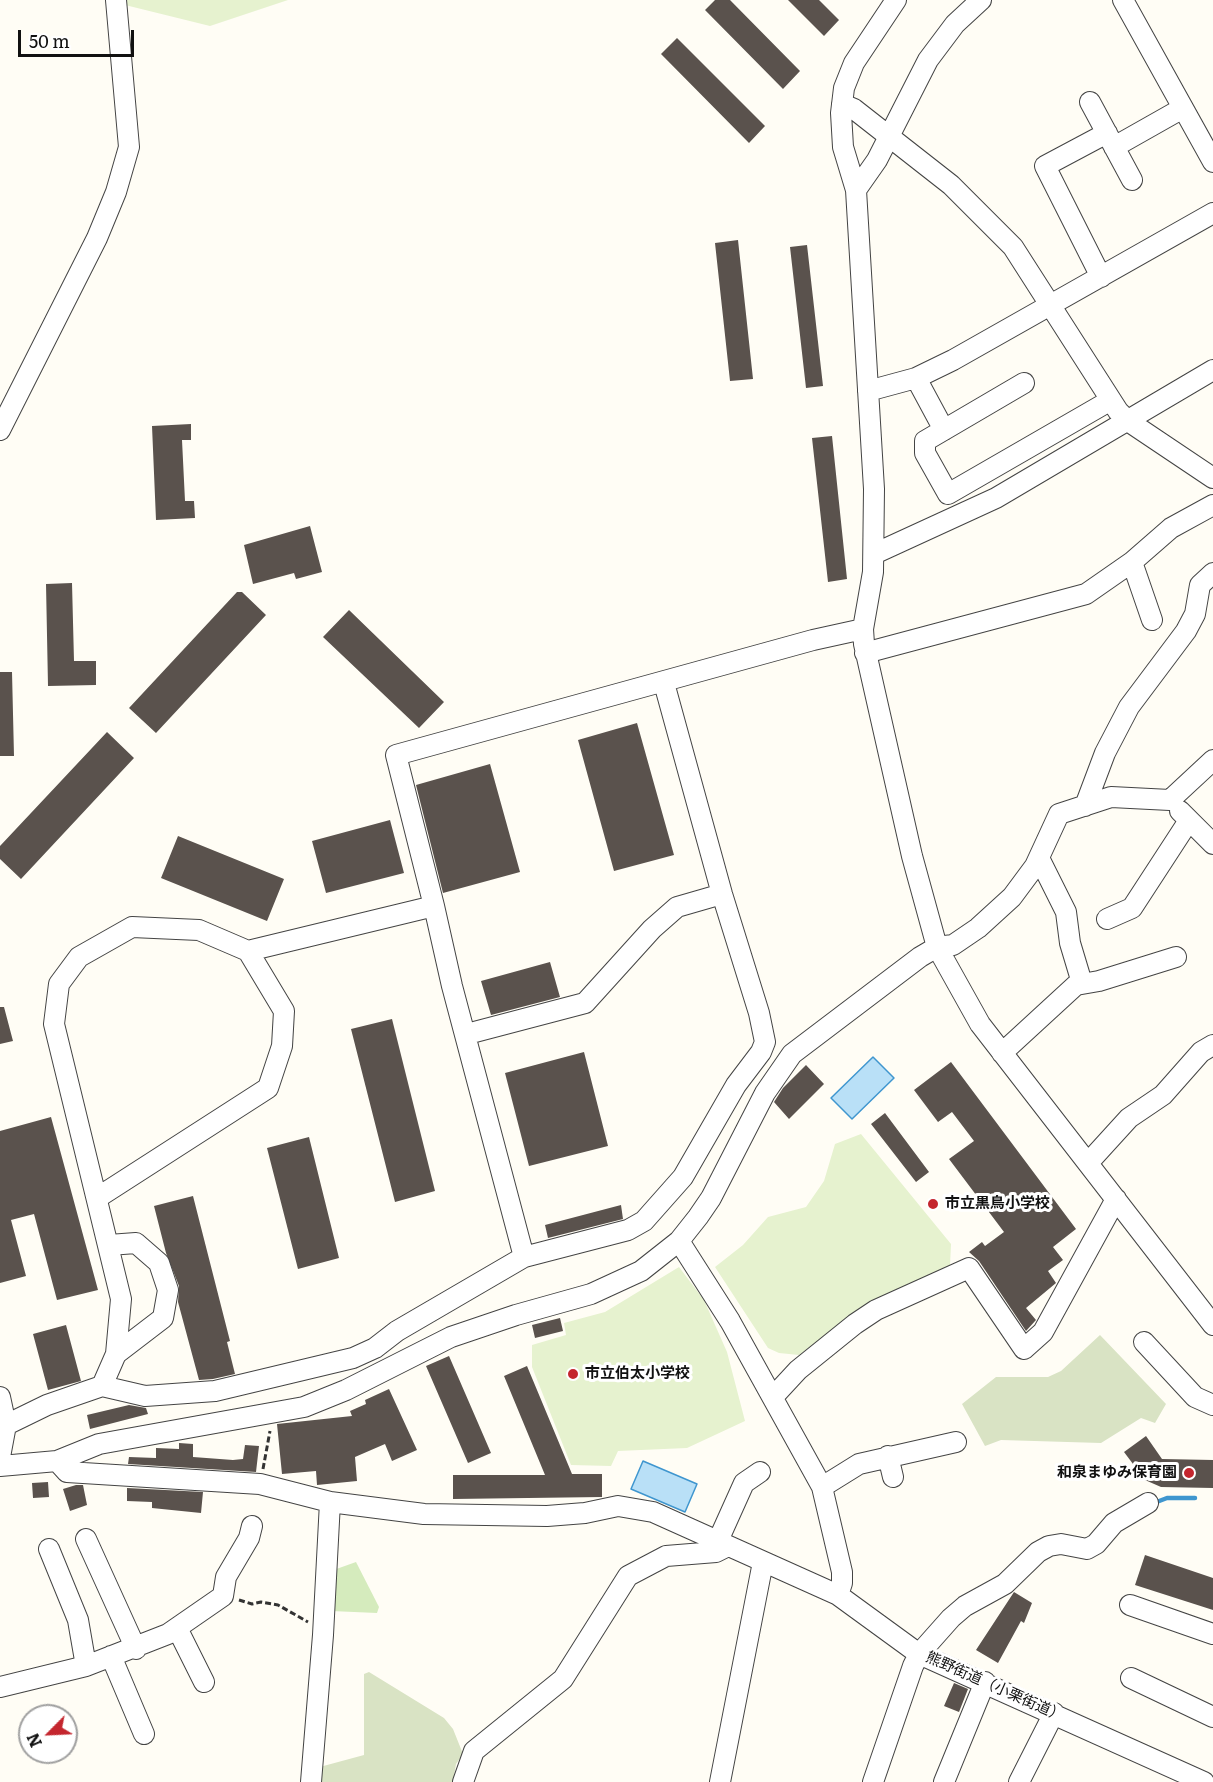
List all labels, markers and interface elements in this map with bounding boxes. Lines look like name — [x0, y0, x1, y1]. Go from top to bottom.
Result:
scale bar — [21, 18, 136, 56]
text: 50 m — [29, 27, 70, 54]
place label: 市立黒鳥小学校 — [945, 1195, 1050, 1213]
marker: 市立黒鳥小学校 — [926, 1197, 940, 1211]
place label: 市立伯太小学校 — [585, 1365, 690, 1383]
marker: 市立伯太小学校 — [566, 1367, 580, 1381]
place label: 和泉まゆみ保育園 — [1057, 1464, 1177, 1482]
marker: 和泉まゆみ保育園 — [1182, 1466, 1196, 1480]
street label: 熊野街道（小栗街道） — [923, 1648, 1067, 1726]
north arrow — [18, 1704, 78, 1764]
text: N — [20, 1729, 47, 1752]

